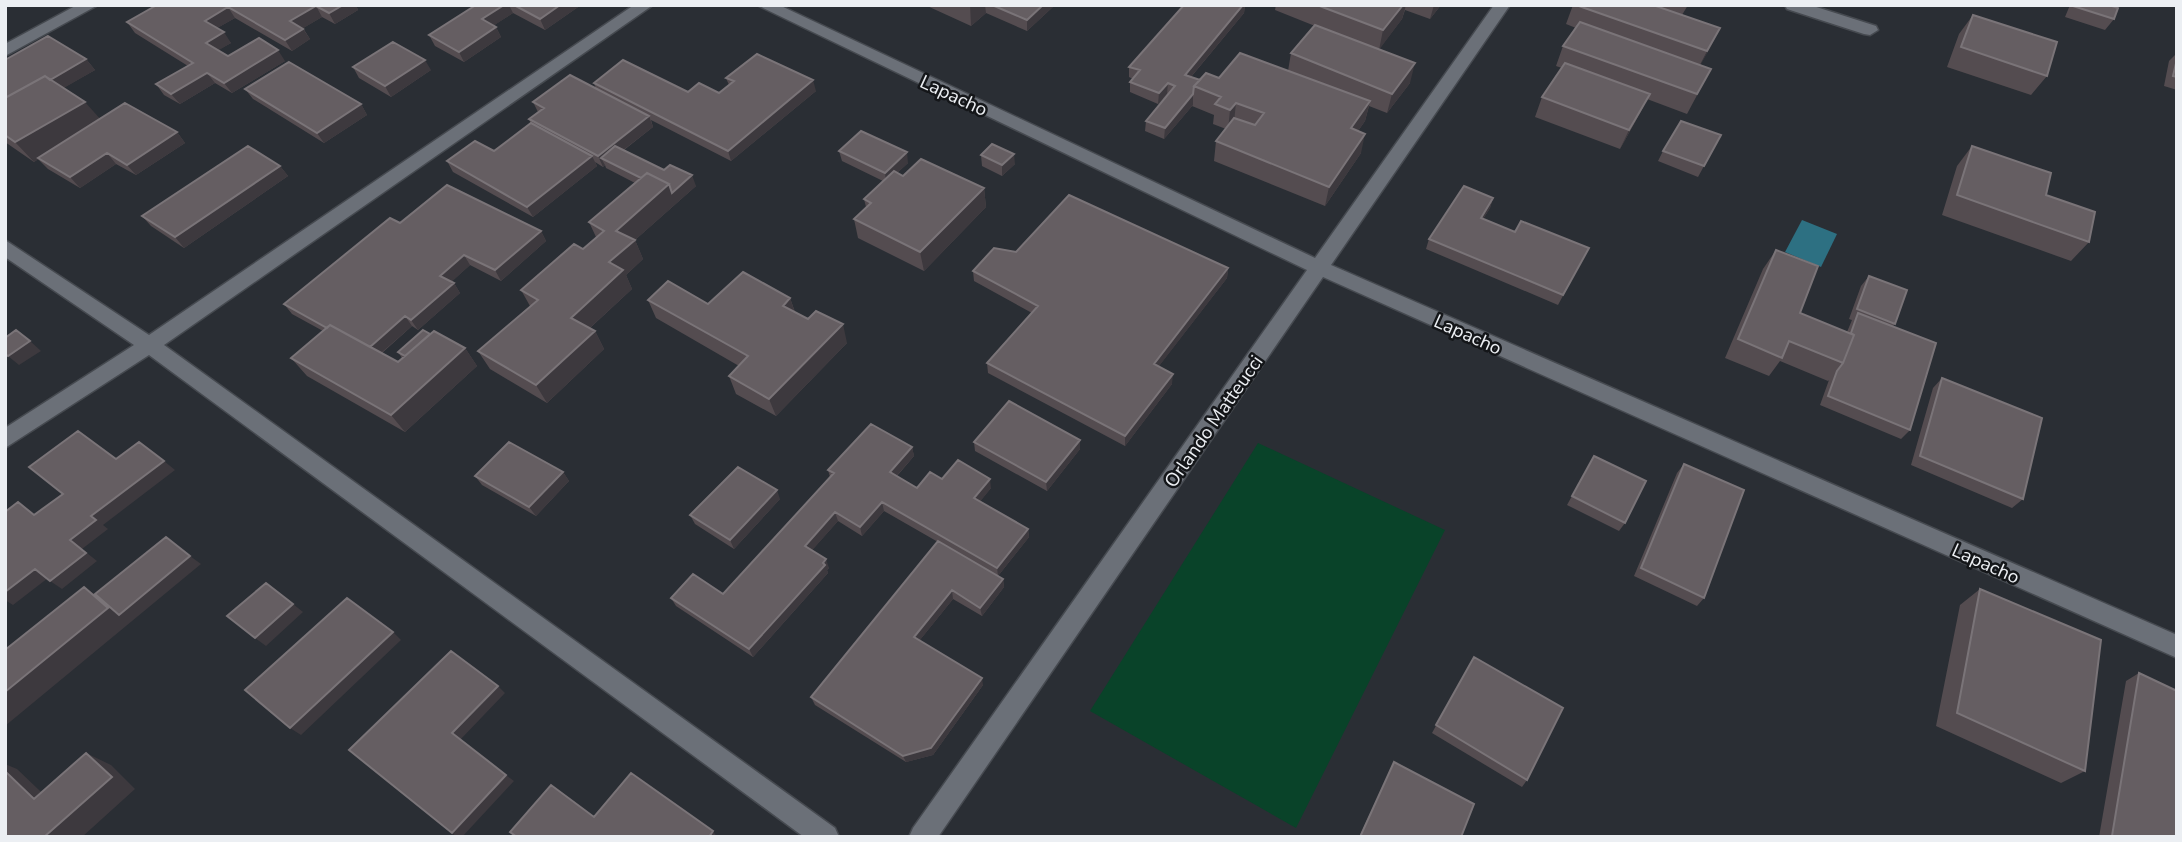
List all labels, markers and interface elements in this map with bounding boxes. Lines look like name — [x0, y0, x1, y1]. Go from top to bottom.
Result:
street label: Lapacho — [916, 69, 992, 123]
street label: Lapacho — [1430, 308, 1506, 361]
street label: Orlando Matteucci — [1158, 350, 1269, 493]
street label: Lapacho — [1948, 537, 2024, 590]

